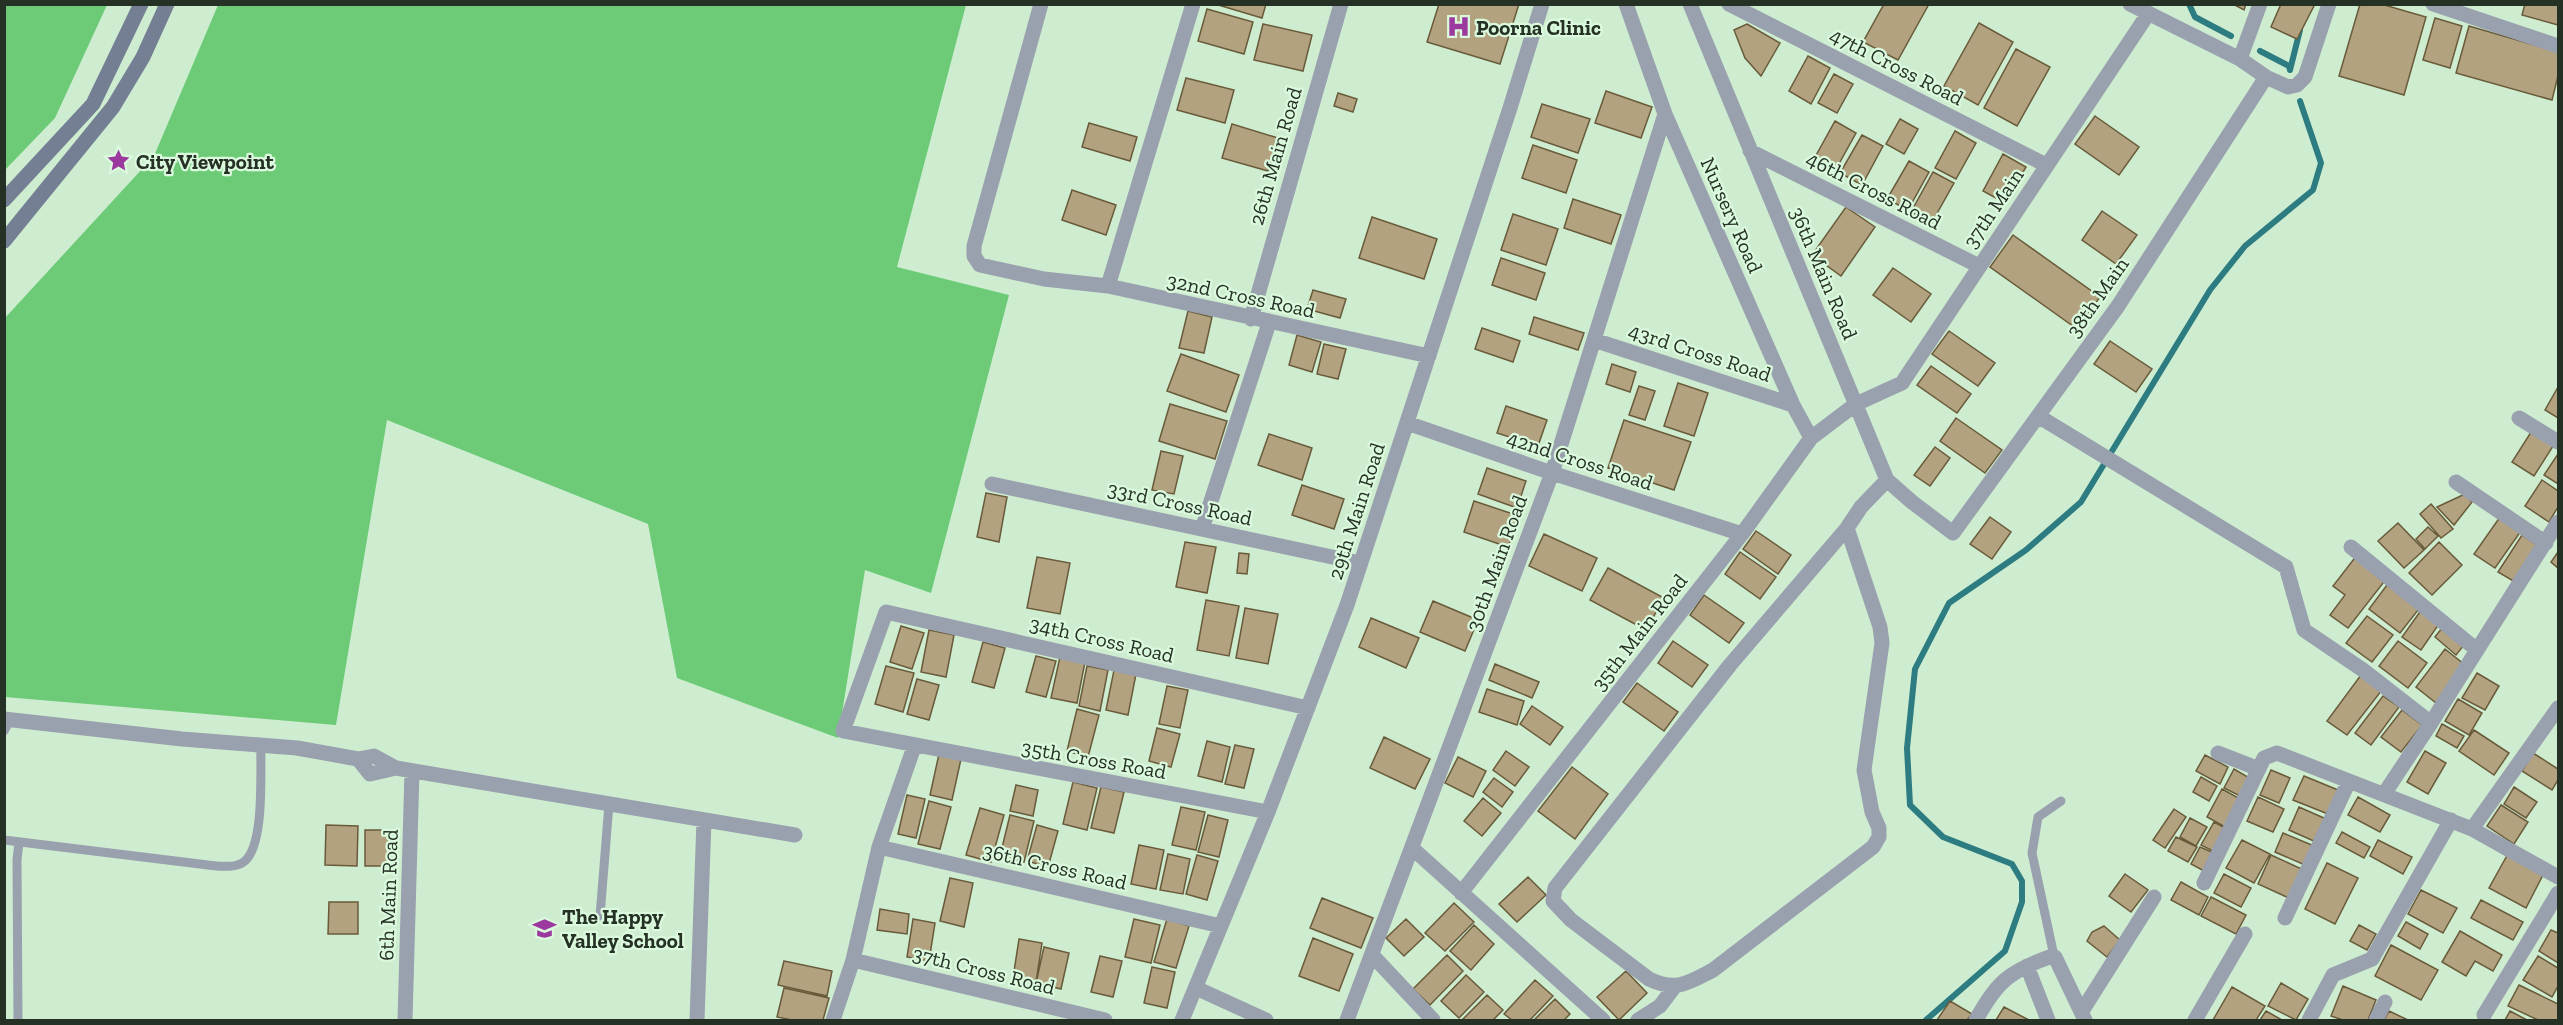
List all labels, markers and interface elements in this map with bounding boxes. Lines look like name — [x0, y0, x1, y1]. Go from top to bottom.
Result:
hospital icon: Poorna Clinic — [1445, 14, 1471, 40]
place label: Poorna Clinic — [1476, 15, 1601, 40]
street label: 47th Cross Road — [1826, 22, 1968, 111]
street label: 26th Main Road — [1243, 84, 1307, 228]
street label: 46th Cross Road — [1802, 145, 1946, 235]
place icon: City Viewpoint — [105, 148, 131, 174]
place label: City Viewpoint — [136, 149, 275, 174]
street label: Nursery Road — [1695, 153, 1769, 277]
street label: 37th Main — [1957, 163, 2029, 253]
street label: 36th Main Road — [1785, 203, 1863, 344]
street label: 38th Main — [2060, 252, 2134, 342]
street label: 32nd Cross Road — [1165, 267, 1318, 323]
street label: 43rd Cross Road — [1626, 317, 1775, 387]
street label: 42nd Cross Road — [1504, 425, 1657, 496]
street label: 29th Main Road — [1322, 439, 1390, 583]
street label: 33rd Cross Road — [1105, 475, 1255, 531]
street label: 30th Main Road — [1460, 491, 1532, 634]
street label: 35th Main Road — [1586, 568, 1693, 695]
street label: 34th Cross Road — [1027, 610, 1177, 668]
street label: 35th Cross Road — [1020, 734, 1169, 784]
street label: 6th Main Road — [373, 828, 403, 961]
street label: 36th Cross Road — [981, 837, 1130, 895]
place label: The Happy Valley School — [562, 904, 684, 953]
school or university icon: The Happy Valley School — [531, 915, 557, 941]
street label: 37th Cross Road — [910, 940, 1058, 1000]

